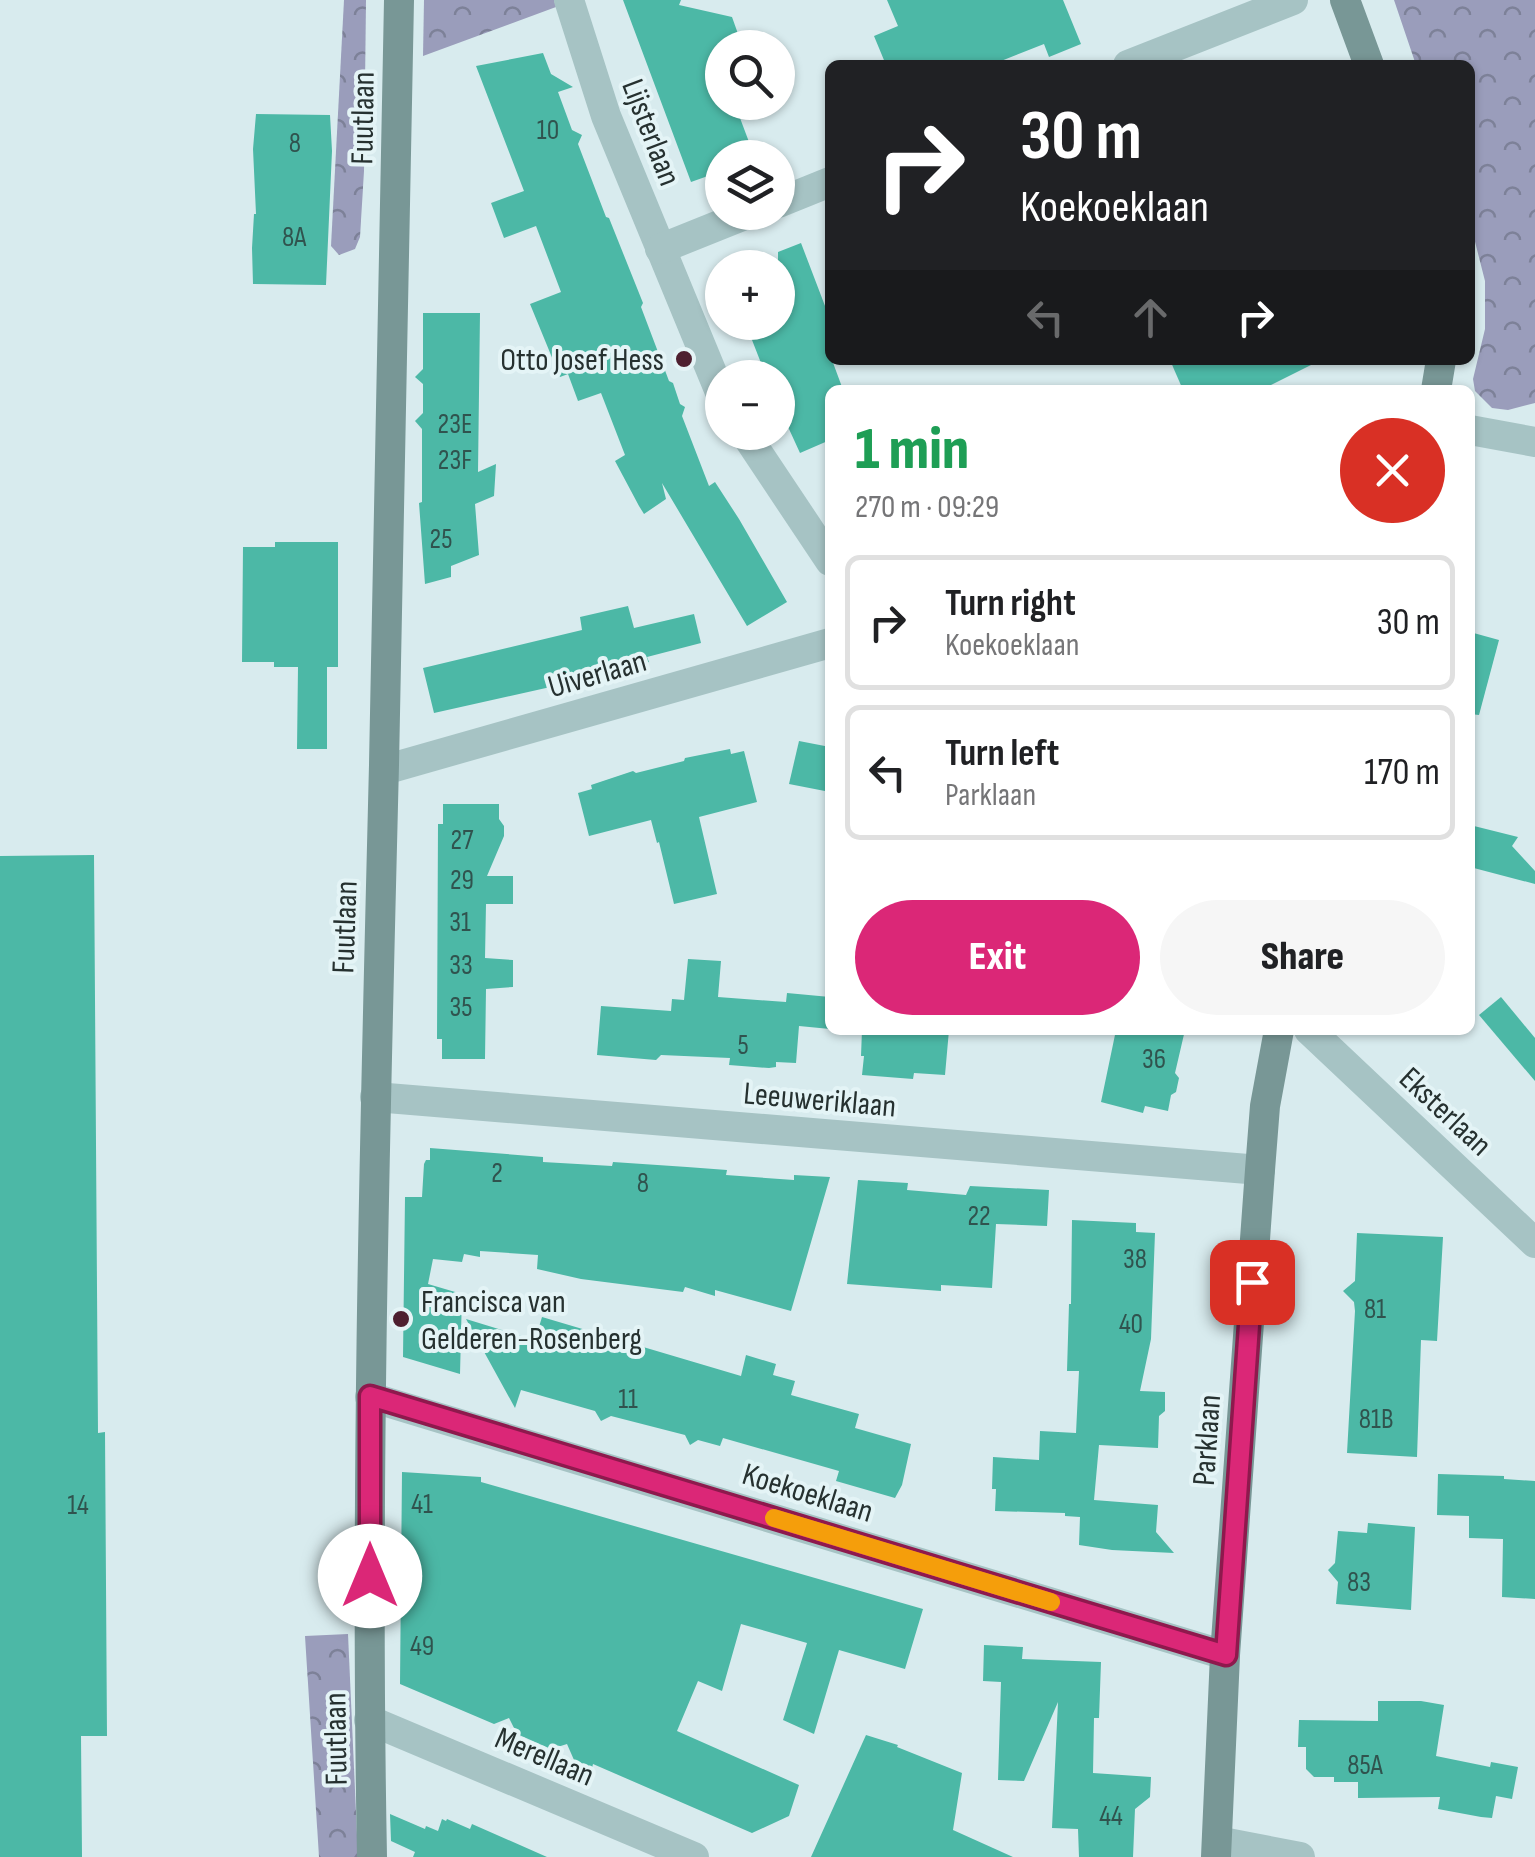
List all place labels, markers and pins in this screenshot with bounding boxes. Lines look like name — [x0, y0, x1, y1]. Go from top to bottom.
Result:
place label: Otto Josef Hess — [500, 341, 664, 380]
marker: Otto Josef Hess — [673, 348, 695, 370]
pin — [1210, 1240, 1295, 1325]
place label: Francisca van Gelderen-Rosenberg — [421, 1283, 642, 1359]
marker: Francisca van Gelderen-Rosenberg — [390, 1308, 412, 1330]

